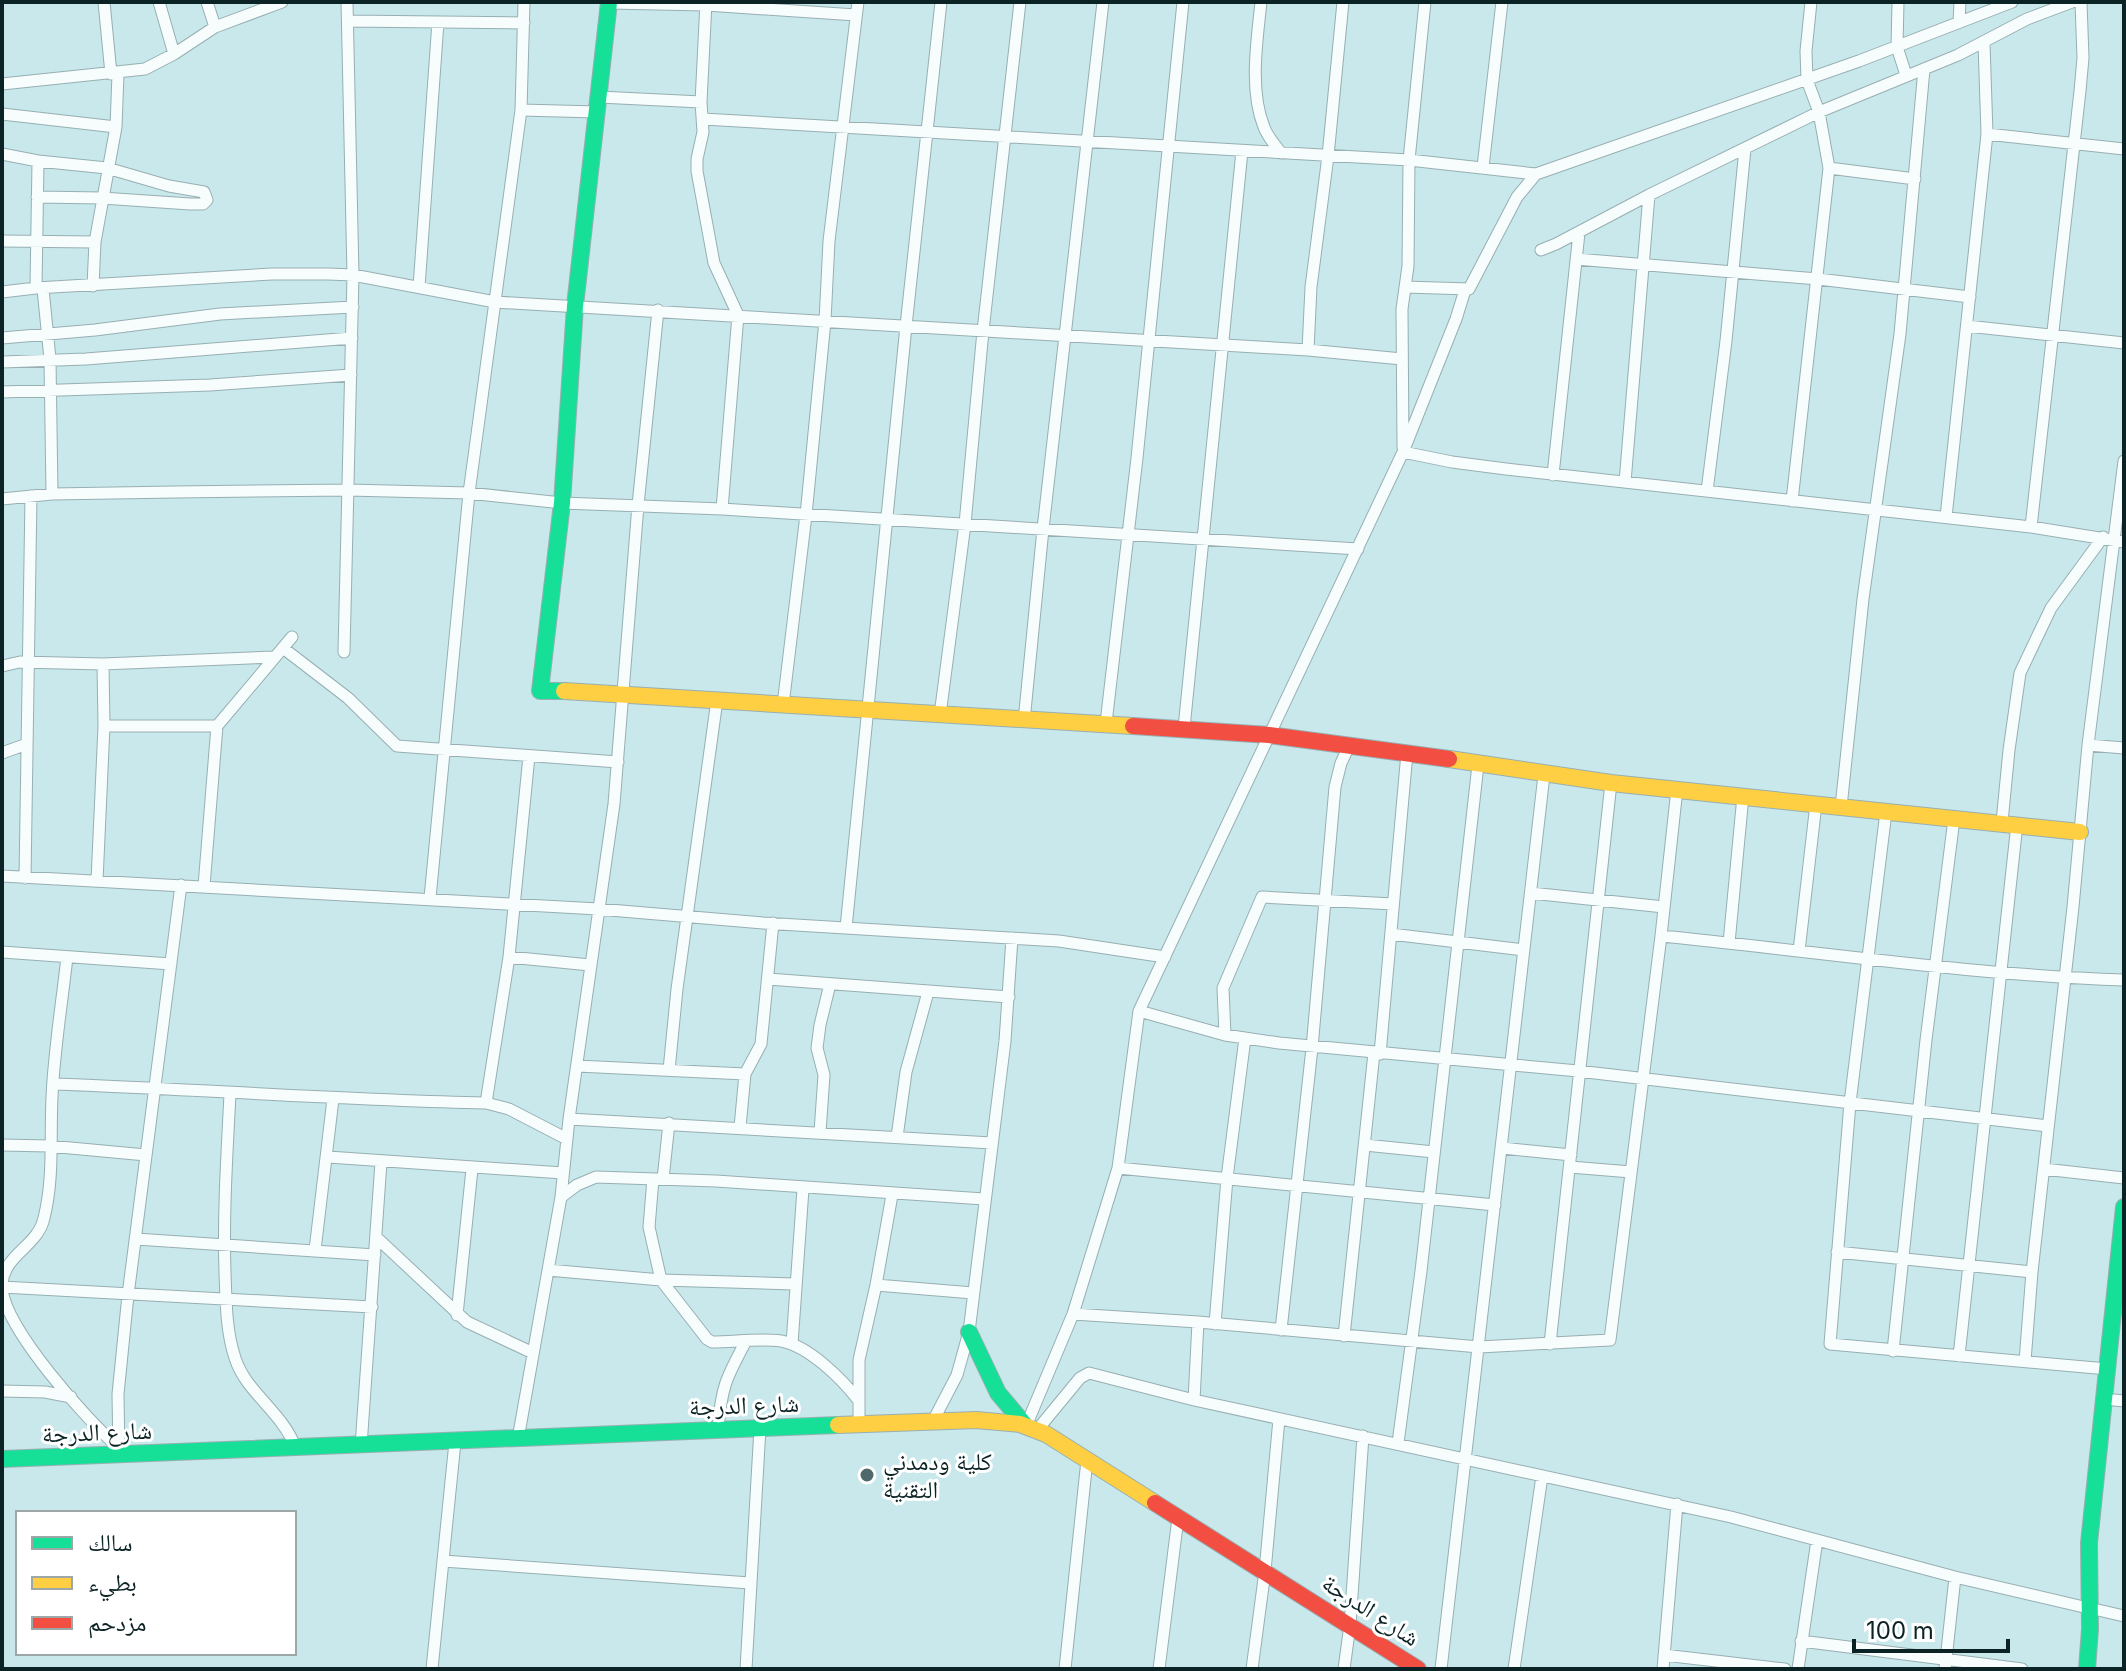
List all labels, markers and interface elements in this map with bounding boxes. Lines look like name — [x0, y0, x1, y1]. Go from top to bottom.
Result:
street label: شارع الدرجة — [689, 1389, 799, 1422]
street label: شارع الدرجة — [42, 1416, 152, 1449]
place label: كلية ودمدني التقنية — [883, 1447, 992, 1504]
marker: كلية ودمدني التقنية — [858, 1466, 876, 1484]
legend — [16, 1511, 296, 1655]
text: سالك — [88, 1528, 133, 1557]
text: بطيء — [88, 1568, 137, 1602]
street label: شارع الدرجة — [1316, 1568, 1425, 1653]
scale bar — [1854, 1603, 2008, 1653]
text: مزدحم — [88, 1608, 147, 1639]
text: 100 m — [1866, 1616, 1934, 1645]

